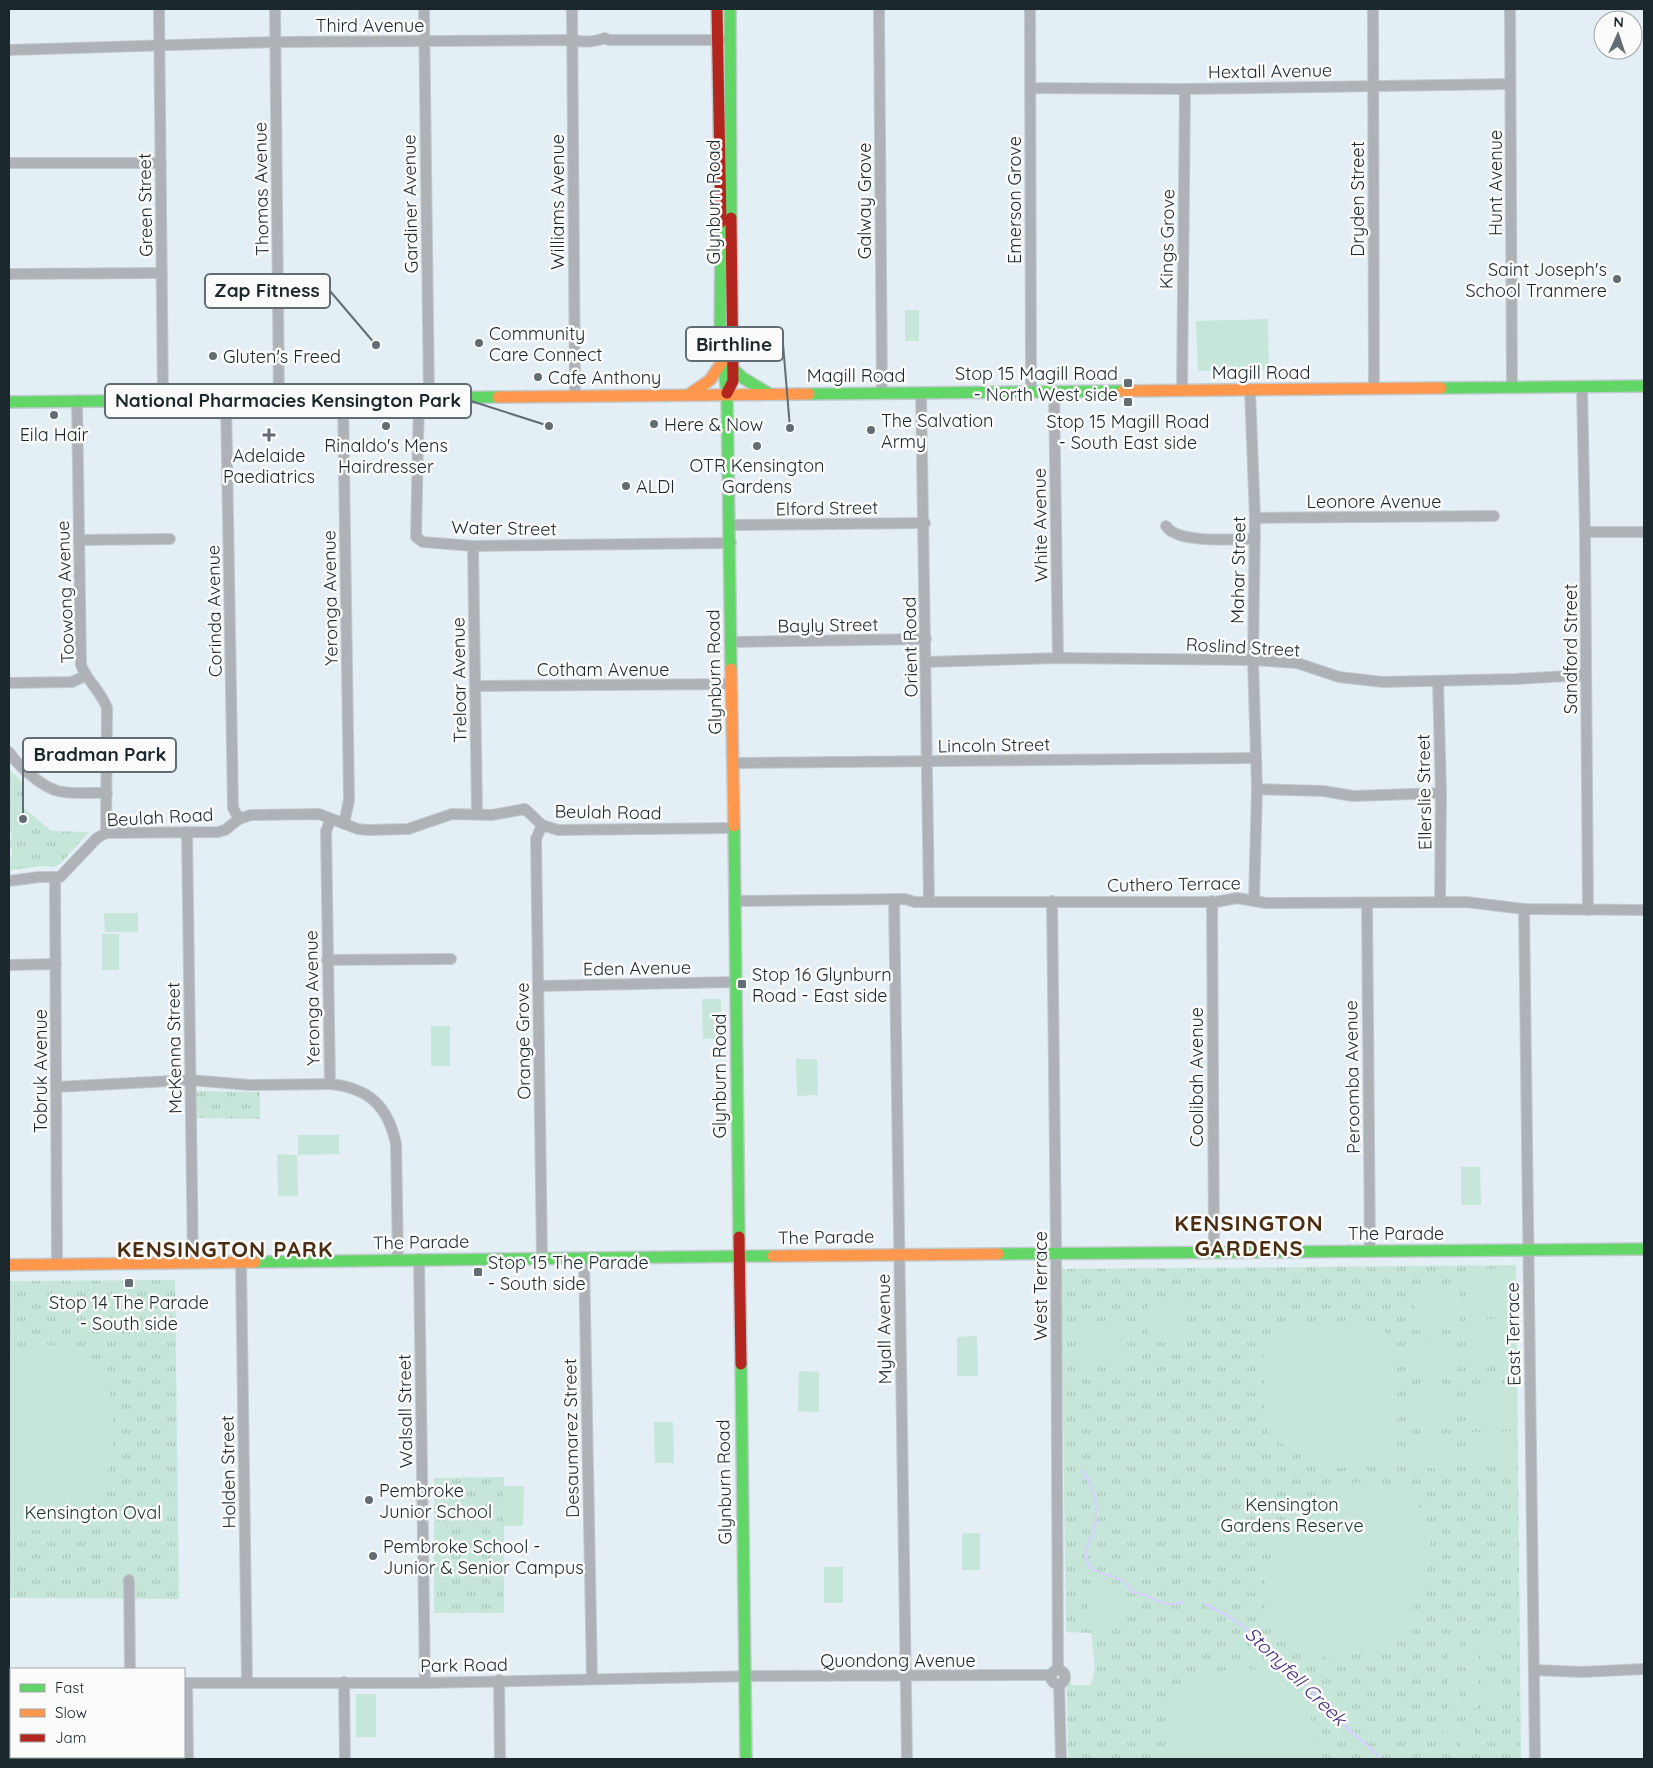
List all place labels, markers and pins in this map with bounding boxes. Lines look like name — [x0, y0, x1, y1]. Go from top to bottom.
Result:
place label: Saint Joseph's School Tranmere — [1465, 258, 1607, 302]
marker: Saint Joseph's School Tranmere — [1611, 273, 1623, 285]
callout: Zap Fitness — [205, 274, 330, 308]
place label: Community Care Connect — [489, 322, 602, 366]
callout: Birthline — [686, 327, 783, 361]
marker: Community Care Connect — [473, 337, 485, 349]
place label: Gluten's Freed — [223, 345, 341, 368]
marker: Gluten's Freed — [207, 350, 219, 362]
place label: Stop 15 Magill Road - North West side — [955, 362, 1118, 406]
place label: Cafe Anthony — [548, 366, 661, 389]
marker: Cafe Anthony — [532, 371, 544, 383]
marker: Stop 15 Magill Road - North West side — [1122, 377, 1134, 389]
callout: National Pharmacies Kensington Park — [105, 384, 471, 418]
marker: Stop 15 Magill Road - South East side — [1122, 396, 1134, 408]
marker: Eila Hair — [48, 409, 60, 421]
place label: The Salvation Army — [881, 409, 994, 453]
place label: Stop 15 Magill Road - South East side — [1047, 410, 1209, 454]
place label: Here & Now — [664, 413, 763, 436]
marker: Here & Now — [648, 418, 660, 430]
marker: Rinaldo's Mens Hairdresser — [380, 420, 392, 432]
place label: Eila Hair — [20, 423, 88, 446]
marker: The Salvation Army — [865, 424, 877, 436]
marker: Adelaide Paediatrics — [262, 428, 276, 442]
place label: Rinaldo's Mens Hairdresser — [324, 434, 448, 478]
marker: OTR Kensington Gardens — [751, 440, 763, 452]
place label: Adelaide Paediatrics — [223, 444, 315, 488]
place label: OTR Kensington Gardens — [690, 454, 824, 498]
place label: ALDI — [636, 475, 675, 498]
marker: ALDI — [620, 480, 632, 492]
callout: Bradman Park — [23, 738, 176, 772]
place label: Stop 16 Glynburn Road - East side — [752, 963, 892, 1007]
marker: Stop 16 Glynburn Road - East side — [736, 978, 748, 990]
place label: Stop 15 The Parade - South side — [488, 1251, 649, 1295]
marker: Stop 15 The Parade - South side — [472, 1266, 484, 1278]
marker: Stop 14 The Parade - South side — [123, 1277, 135, 1289]
place label: Stop 14 The Parade - South side — [49, 1291, 209, 1335]
place label: Pembroke Junior School — [379, 1479, 492, 1523]
marker: Pembroke Junior School — [363, 1494, 375, 1506]
place label: Pembroke School - Junior & Senior Campus — [383, 1535, 584, 1579]
marker: Pembroke School - Junior & Senior Campus — [367, 1550, 379, 1562]

